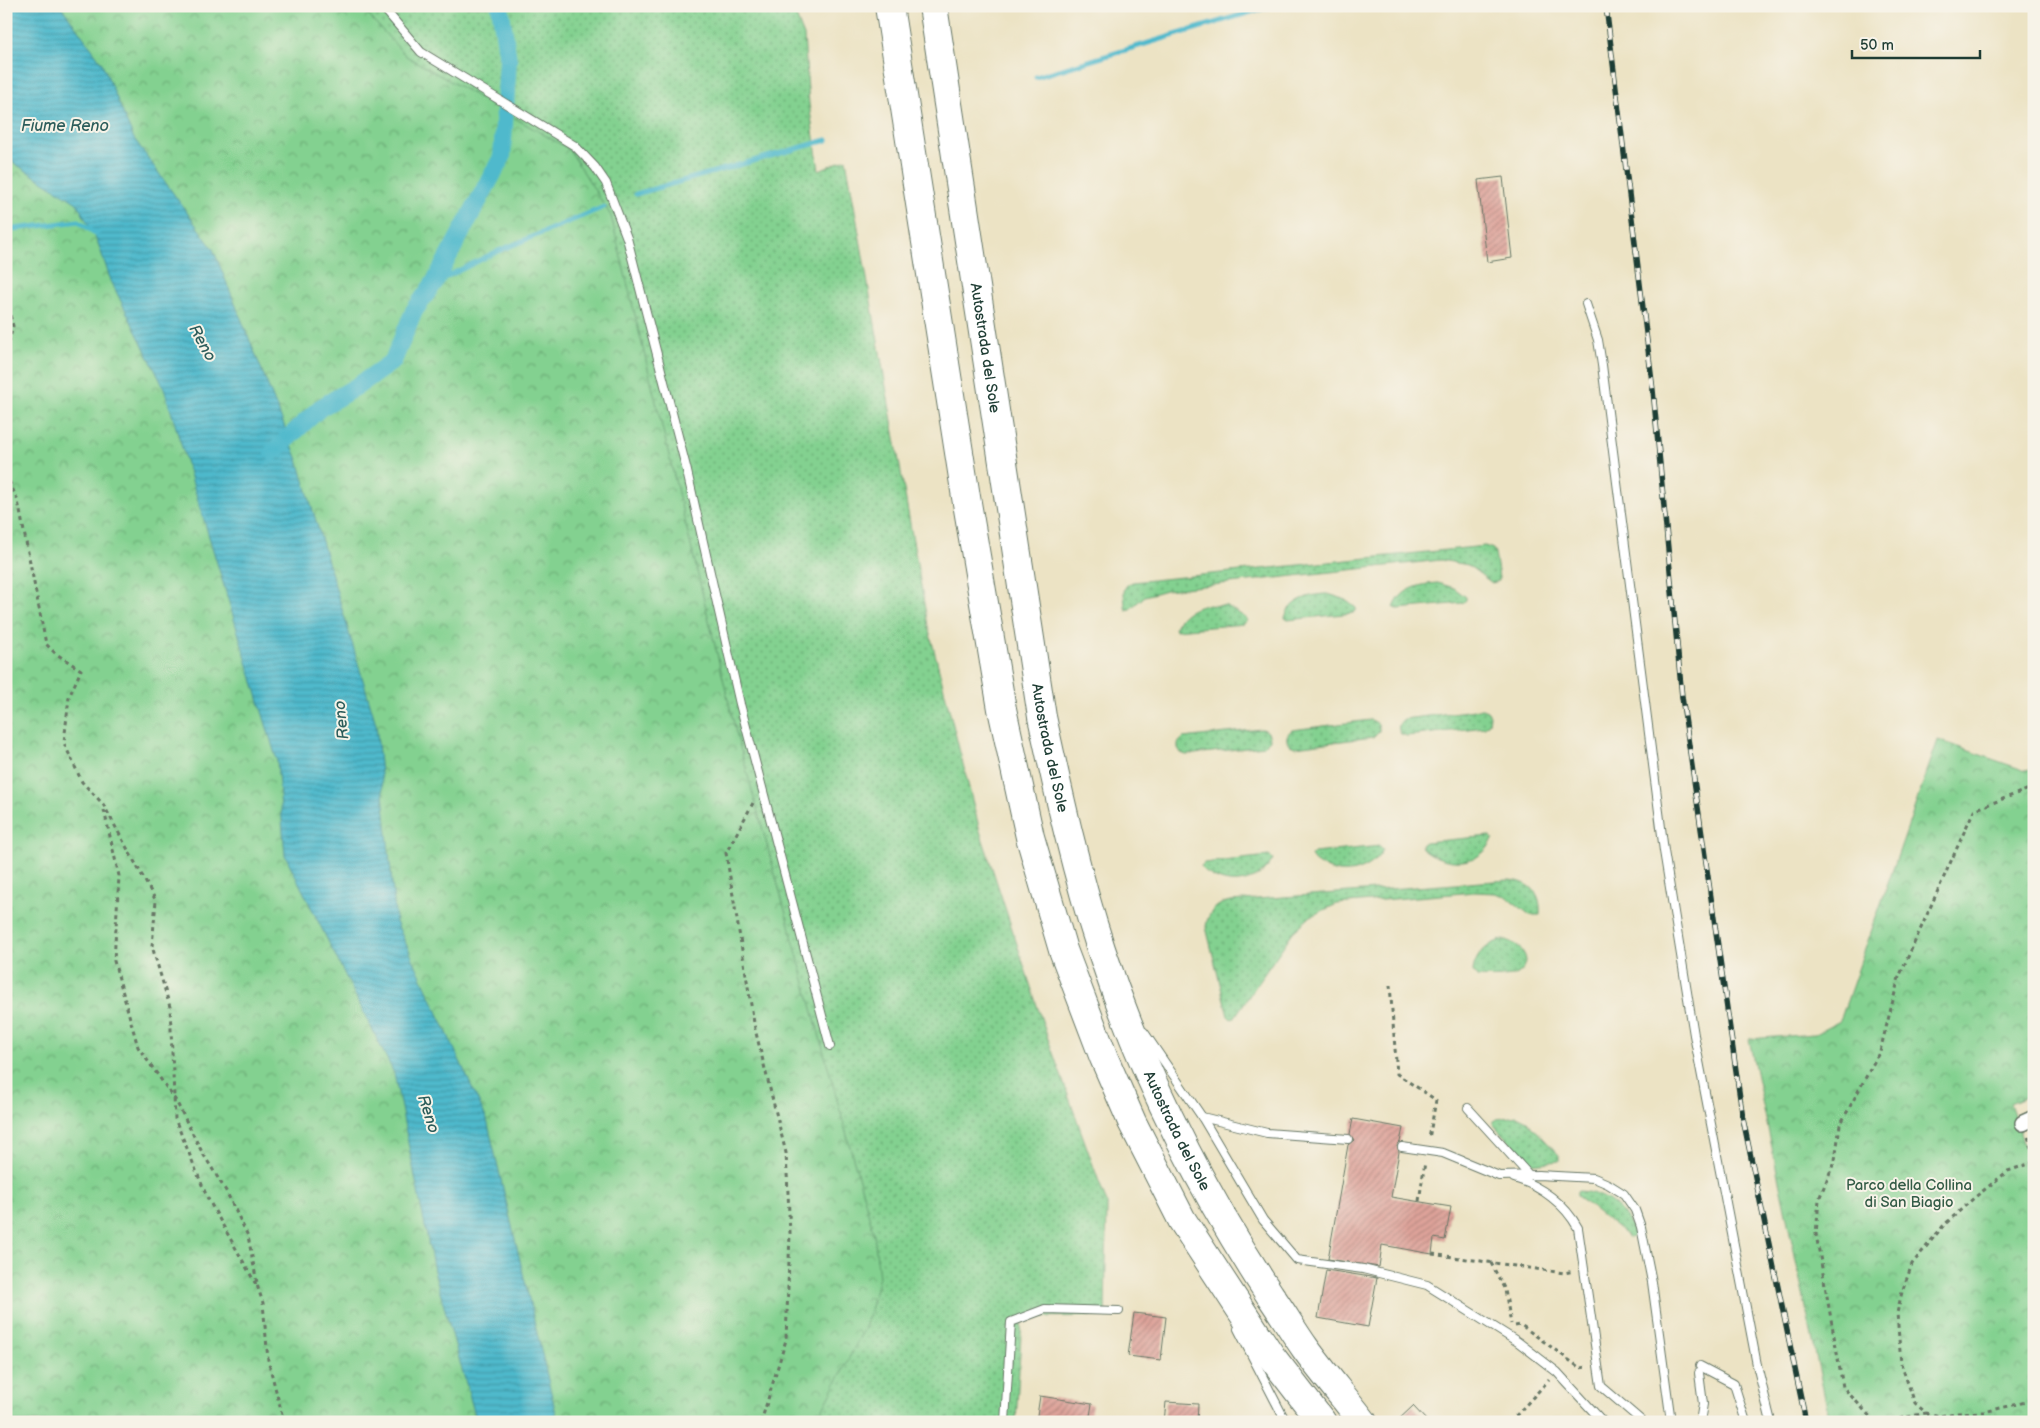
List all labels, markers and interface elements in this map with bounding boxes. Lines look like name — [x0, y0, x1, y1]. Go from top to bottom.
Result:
scale bar — [1852, 28, 1980, 60]
text: 50 m — [1860, 36, 1894, 55]
water label: Fiume Reno — [21, 117, 109, 136]
street label: Autostrada del Sole — [966, 282, 1005, 414]
water label: Reno — [184, 321, 220, 365]
street label: Autostrada del Sole — [1027, 682, 1073, 814]
water label: Reno — [331, 700, 353, 740]
street label: Autostrada del Sole — [1139, 1068, 1215, 1194]
water label: Reno — [413, 1093, 443, 1135]
park label: Parco della Collina di San Biagio — [1846, 1176, 1972, 1212]

